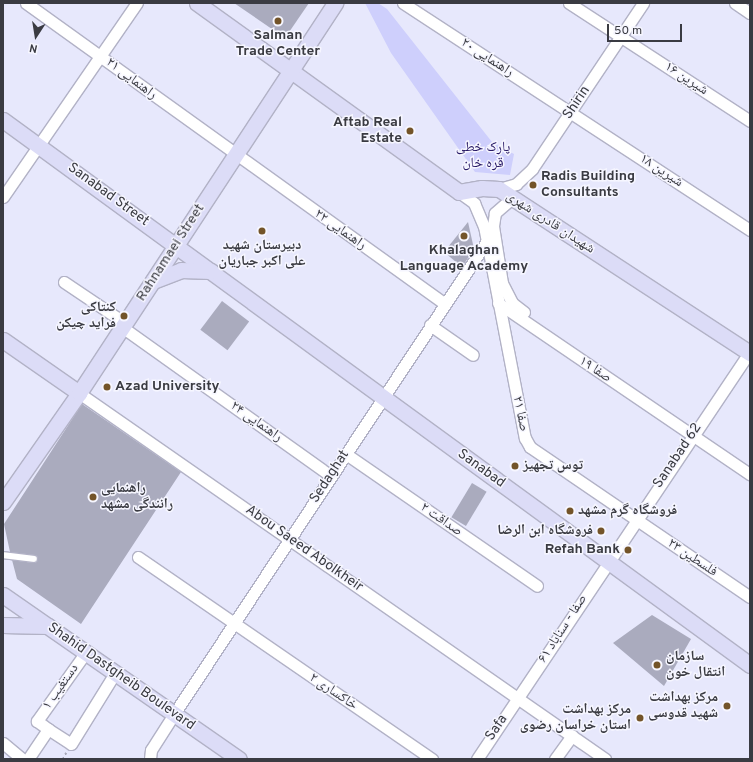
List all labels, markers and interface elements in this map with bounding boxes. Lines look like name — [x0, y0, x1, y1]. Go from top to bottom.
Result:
north arrow — [16, 16, 56, 56]
marker: Salman Trade Center — [273, 16, 283, 26]
scale bar — [609, 16, 684, 42]
text: 50 m — [614, 23, 642, 39]
place label: Salman Trade Center — [236, 28, 320, 60]
street label: راهنمایی ۲۰ — [457, 35, 517, 81]
text: N — [28, 40, 39, 55]
street label: راهنمایی ۲۱ — [102, 54, 160, 104]
street label: شیرین ۱۶ — [661, 59, 711, 99]
street label: Shirin — [560, 83, 594, 123]
place label: Aftab Real Estate — [333, 115, 402, 148]
marker: Aftab Real Estate — [405, 126, 415, 136]
park label: پارک خطی قره خان — [456, 140, 510, 172]
street label: شیرین ۱۸ — [636, 151, 686, 191]
street label: Sanabad Street — [64, 160, 152, 230]
place label: Radis Building Consultants — [541, 169, 635, 202]
marker: Radis Building Consultants — [528, 180, 538, 190]
street label: شهیدان قادری شهری — [502, 188, 598, 258]
street label: Rahnamaei Street — [133, 201, 209, 305]
street label: راهنمایی ۲۲ — [311, 206, 369, 254]
marker: دبیرستان شهید علی اکبر جباریان — [257, 226, 267, 236]
marker: Khalaghan Language Academy — [459, 231, 469, 241]
place label: دبیرستان شهید علی اکبر جباریان — [219, 238, 305, 270]
place label: Khalaghan Language Academy — [400, 243, 528, 276]
place label: کنتاکی فراید چیکن — [56, 300, 116, 332]
marker: کنتاکی فراید چیکن — [119, 311, 129, 321]
street label: صفا ۱۹ — [575, 353, 615, 387]
place label: Azad University — [115, 379, 220, 395]
marker: Azad University — [102, 382, 112, 392]
street label: صفا ۲۱ — [508, 395, 532, 433]
street label: راهنمایی ۲۴ — [227, 398, 285, 446]
street label: Sanabad 62 — [650, 420, 706, 492]
street label: Sanabad — [454, 446, 508, 492]
street label: Sedaghat — [307, 447, 353, 507]
place label: توس تجهیز — [523, 458, 583, 474]
marker: توس تجهیز — [510, 461, 520, 471]
place label: راهنمایی رانندگی مشهد — [101, 481, 173, 514]
marker: راهنمایی رانندگی مشهد — [88, 492, 98, 502]
street label: صداقت ۲ — [417, 499, 465, 541]
street label: Abou Saeed Abolkheir — [242, 502, 366, 596]
place label: فروشگاه گرم مشهد — [578, 503, 677, 519]
marker: فروشگاه گرم مشهد — [565, 506, 575, 516]
place label: فروشگاه ابن الرضا — [497, 523, 593, 539]
marker: فروشگاه ابن الرضا — [596, 526, 606, 536]
street label: فلسطین ۲۳ — [664, 535, 720, 581]
place label: Refah Bank — [545, 542, 620, 558]
marker: Refah Bank — [623, 545, 633, 555]
street label: صفا - سناباد ۶۱ — [535, 592, 591, 666]
street label: Shahid Dastgheib Boulevard — [44, 620, 198, 734]
place label: سازمان انتقال خون — [666, 649, 725, 682]
marker: سازمان انتقال خون — [651, 659, 663, 671]
street label: دستغیب ۱ — [39, 661, 83, 713]
street label: خاکساری ۲ — [306, 670, 360, 714]
place label: مرکز بهداشت شهید قدوسی — [648, 690, 718, 722]
marker: مرکز بهداشت شهید قدوسی — [721, 700, 733, 712]
place label: مرکز بهداشت استان خراسان رضوی — [520, 702, 631, 734]
street label: Safa — [482, 712, 512, 744]
marker: مرکز بهداشت استان خراسان رضوی — [634, 712, 646, 724]

